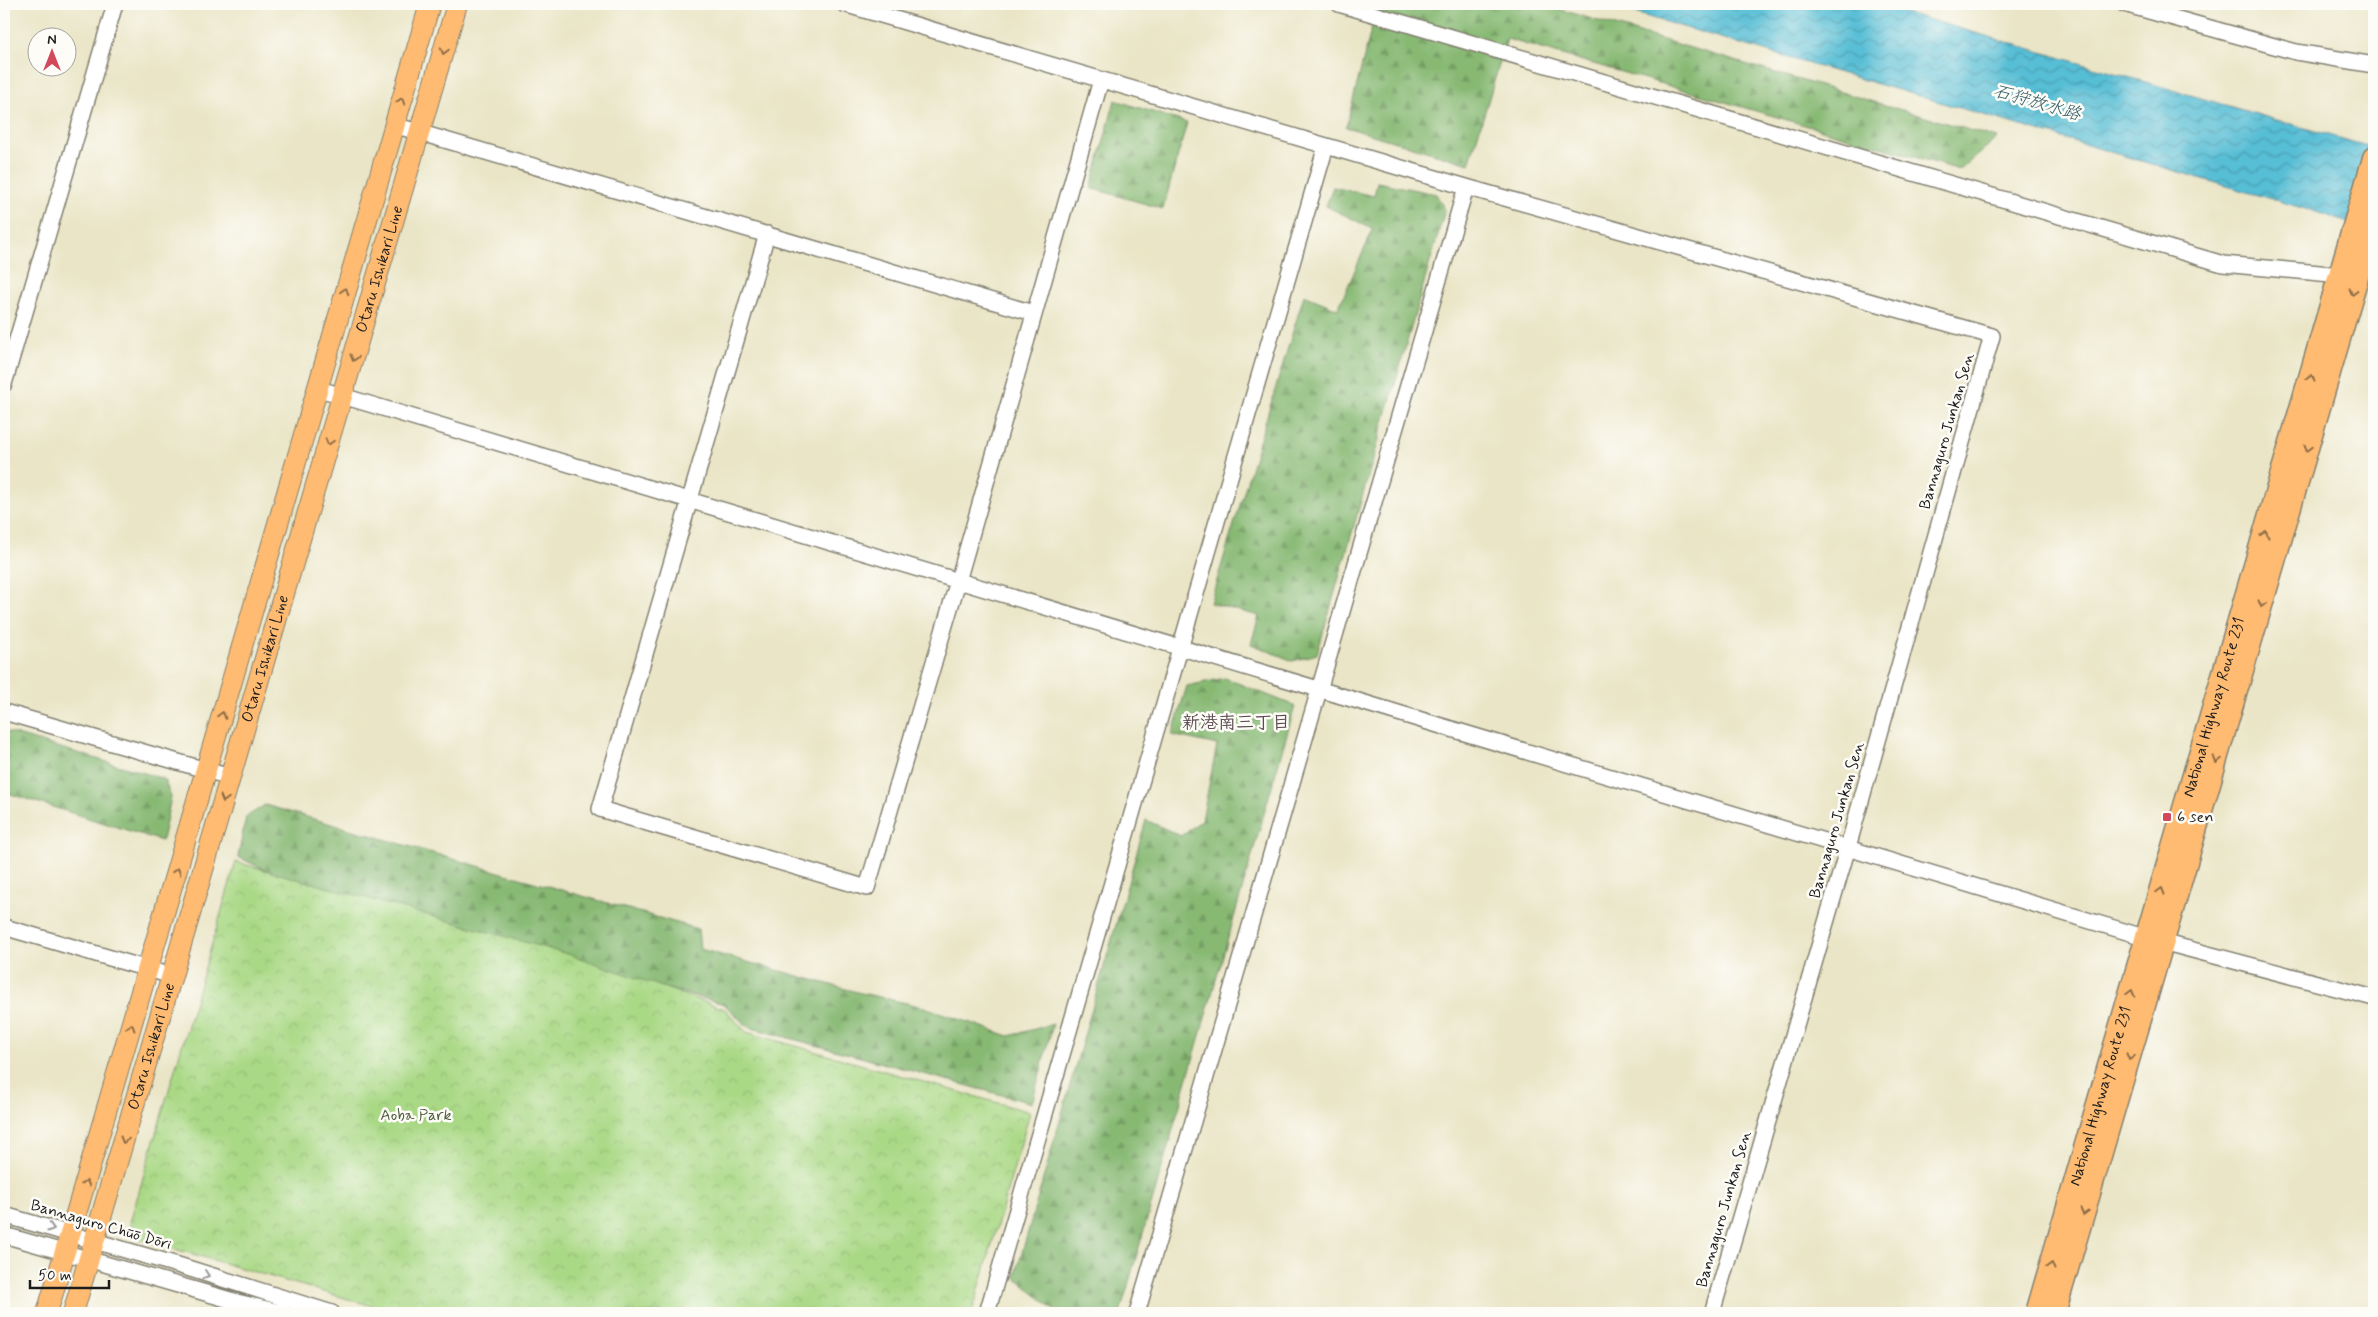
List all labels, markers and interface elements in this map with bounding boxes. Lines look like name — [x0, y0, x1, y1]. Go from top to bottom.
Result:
north arrow — [28, 28, 78, 78]
text: N — [47, 31, 57, 49]
one-way arrow — [439, 46, 449, 54]
water label: 石狩放水路 — [1990, 79, 2085, 127]
one-way arrow — [395, 98, 405, 106]
street label: Otaru Ishikari Line — [351, 203, 408, 335]
one-way arrow — [339, 287, 349, 295]
one-way arrow — [2348, 288, 2359, 297]
street label: Bannaguro Junkan Sen — [1915, 350, 1980, 512]
one-way arrow — [349, 353, 359, 361]
one-way arrow — [2305, 374, 2315, 382]
one-way arrow — [324, 437, 334, 445]
one-way arrow — [2303, 444, 2313, 452]
one-way arrow — [2260, 530, 2270, 538]
street label: Otaru Ishikari Line — [236, 592, 294, 725]
one-way arrow — [2258, 600, 2268, 608]
street label: National Highway Route 231 — [2178, 615, 2250, 799]
one-way arrow — [217, 711, 227, 719]
district label: 新港南三丁目 — [1182, 711, 1290, 735]
street label: Bannaguro Junkan Sen — [1805, 739, 1870, 901]
one-way arrow — [2212, 756, 2222, 764]
one-way arrow — [220, 795, 230, 803]
place label: 6 sen — [2177, 807, 2213, 828]
marker: 6 sen — [2161, 811, 2173, 823]
one-way arrow — [171, 867, 181, 875]
one-way arrow — [2156, 888, 2166, 896]
street label: Otaru Ishikari Line — [123, 980, 180, 1112]
one-way arrow — [2126, 989, 2136, 998]
street label: National Highway Route 231 — [2064, 1004, 2136, 1188]
one-way arrow — [126, 1023, 136, 1031]
one-way arrow — [2126, 1052, 2136, 1060]
park label: Aoba Park — [380, 1105, 452, 1126]
street label: Bannaguro Junkan Sen — [1692, 1128, 1757, 1290]
one-way arrow — [120, 1135, 130, 1144]
one-way arrow — [80, 1179, 90, 1187]
street label: Bannaguro Chūō Dōri — [28, 1195, 174, 1255]
one-way arrow — [2079, 1208, 2089, 1216]
one-way arrow — [46, 1222, 55, 1233]
scale bar — [30, 1257, 109, 1289]
one-way arrow — [2046, 1263, 2056, 1271]
text: 50 m — [38, 1266, 72, 1286]
one-way arrow — [202, 1269, 210, 1279]

